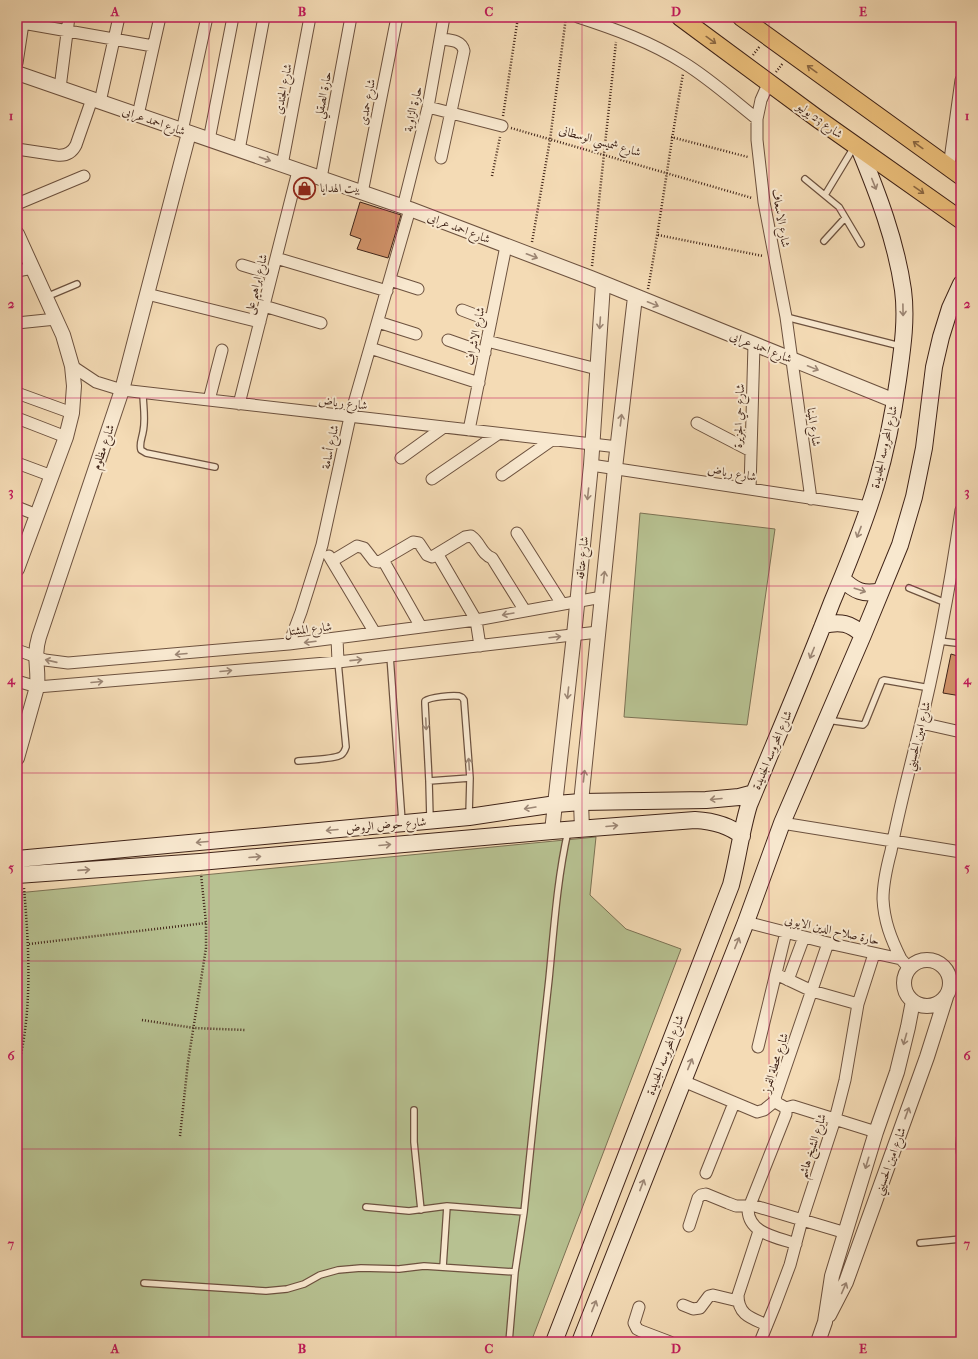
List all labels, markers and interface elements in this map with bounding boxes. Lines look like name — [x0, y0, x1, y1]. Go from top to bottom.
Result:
text: A — [110, 4, 120, 19]
text: B — [298, 4, 307, 19]
text: C — [485, 4, 494, 19]
text: D — [671, 4, 681, 19]
text: E — [859, 4, 867, 19]
one-way arrow — [706, 36, 717, 44]
street label: شارع الجندى — [271, 62, 299, 116]
one-way arrow — [807, 65, 818, 73]
street label: حارة الصقلي — [312, 70, 339, 121]
street label: شارع حمدى — [356, 77, 382, 127]
street label: حارة الزاوية — [401, 85, 426, 133]
street label: شارع 23 يوليو — [791, 98, 846, 144]
street label: شارع احمد عرابى — [119, 104, 188, 142]
text: 1 — [9, 108, 14, 123]
text: 1 — [965, 108, 970, 123]
street label: شارع شميسي الوسطانى — [556, 123, 643, 163]
one-way arrow — [913, 141, 924, 149]
one-way arrow — [259, 156, 271, 164]
shop icon: بيت الهدايا — [292, 175, 318, 201]
one-way arrow — [870, 178, 878, 190]
place label: بيت الهدايا — [320, 181, 361, 196]
one-way arrow — [913, 186, 924, 194]
street label: شارع الاسعاف — [765, 188, 793, 249]
street label: شارع احمد عرابى — [424, 210, 492, 250]
street label: شارع ابراهيم على — [242, 252, 275, 317]
one-way arrow — [526, 252, 538, 260]
text: 2 — [8, 296, 15, 311]
text: 2 — [964, 296, 971, 311]
one-way arrow — [647, 300, 659, 308]
one-way arrow — [900, 303, 907, 316]
street label: شارع الاشراف — [463, 306, 491, 367]
one-way arrow — [597, 316, 604, 329]
street label: شارع احمد عرابى — [726, 328, 794, 370]
one-way arrow — [806, 365, 818, 373]
street label: شارع حي الجزيرة — [731, 383, 751, 449]
street label: شارع رياض — [317, 393, 368, 417]
street label: شارع المحروسه الجديدة — [868, 404, 904, 491]
street label: شارع المينا — [800, 407, 824, 448]
one-way arrow — [617, 414, 625, 427]
street label: شارع مظلوم — [89, 422, 121, 473]
street label: شارع أسامة — [317, 423, 345, 471]
street label: شارع رياض — [706, 462, 758, 488]
text: 3 — [8, 484, 14, 500]
text: 3 — [964, 484, 970, 500]
one-way arrow — [585, 487, 592, 500]
one-way arrow — [855, 526, 863, 538]
street label: شارع عتاقه — [573, 536, 595, 580]
one-way arrow — [600, 571, 607, 584]
one-way arrow — [853, 587, 865, 595]
one-way arrow — [502, 610, 515, 618]
street label: شارع المشتل — [283, 619, 333, 643]
one-way arrow — [548, 633, 561, 641]
one-way arrow — [304, 638, 317, 645]
one-way arrow — [807, 647, 815, 659]
one-way arrow — [175, 650, 188, 657]
one-way arrow — [349, 656, 362, 664]
one-way arrow — [45, 657, 58, 664]
one-way arrow — [219, 668, 232, 675]
text: 4 — [6, 672, 16, 688]
text: 4 — [962, 672, 972, 688]
one-way arrow — [90, 678, 103, 685]
one-way arrow — [564, 686, 572, 699]
street label: شارع امين الحسيني — [903, 700, 938, 773]
street label: شارع المحروسه الجديدة — [749, 708, 799, 793]
one-way arrow — [422, 717, 430, 730]
one-way arrow — [465, 758, 473, 771]
one-way arrow — [580, 770, 588, 783]
one-way arrow — [710, 796, 723, 803]
one-way arrow — [524, 804, 537, 812]
street label: شارع حوض الروض — [345, 815, 427, 839]
one-way arrow — [605, 823, 618, 830]
one-way arrow — [326, 826, 339, 834]
one-way arrow — [196, 839, 209, 846]
one-way arrow — [378, 842, 391, 849]
one-way arrow — [248, 853, 261, 860]
text: 5 — [8, 860, 14, 875]
text: 5 — [964, 860, 970, 875]
one-way arrow — [77, 867, 90, 874]
street label: حارة صلاح الدين الايوبى — [782, 912, 881, 952]
one-way arrow — [734, 937, 742, 949]
street label: شارع المحروسه الجديدة — [643, 1013, 690, 1098]
street label: شارع محطة الفرز — [758, 1031, 795, 1097]
one-way arrow — [901, 1032, 908, 1045]
text: 6 — [7, 1048, 15, 1063]
text: 6 — [963, 1048, 971, 1063]
one-way arrow — [686, 1058, 694, 1070]
one-way arrow — [904, 1106, 911, 1119]
street label: شارع الشيخ هاشم — [795, 1112, 834, 1182]
street label: شارع امين الحسيني — [871, 1125, 913, 1198]
one-way arrow — [863, 1156, 870, 1169]
one-way arrow — [639, 1179, 646, 1191]
text: 7 — [7, 1236, 15, 1251]
text: 7 — [963, 1236, 971, 1251]
one-way arrow — [841, 1282, 848, 1294]
one-way arrow — [591, 1300, 599, 1312]
text: A — [110, 1341, 120, 1356]
text: B — [298, 1341, 307, 1356]
text: C — [485, 1341, 494, 1356]
text: D — [671, 1341, 681, 1356]
text: E — [859, 1341, 867, 1356]

